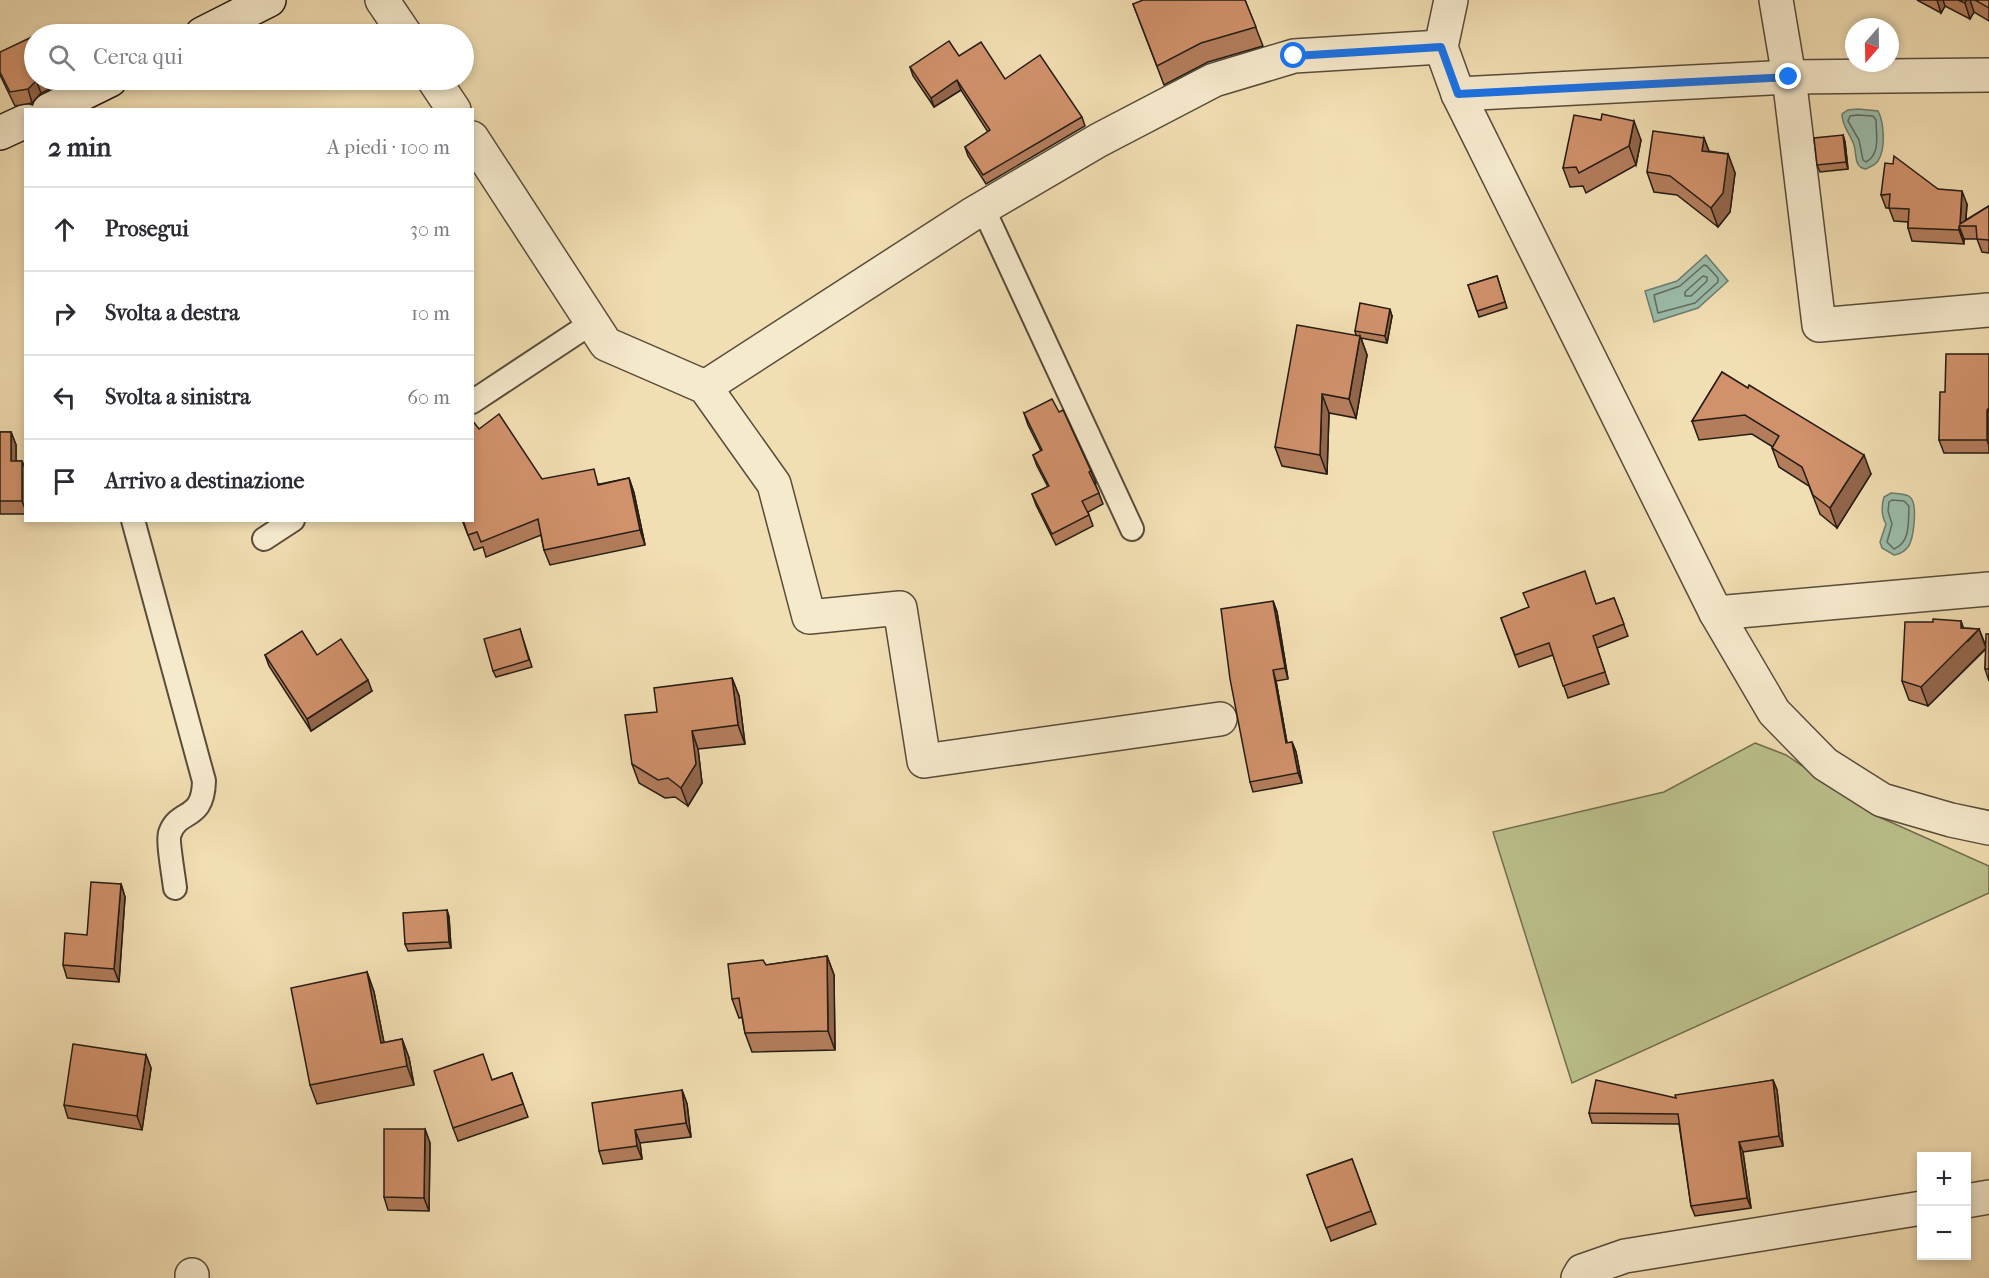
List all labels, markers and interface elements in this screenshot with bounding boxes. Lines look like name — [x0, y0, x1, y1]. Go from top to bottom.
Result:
north arrow — [1845, 18, 1899, 72]
search box — [24, 24, 474, 90]
icon: search — [45, 41, 78, 74]
route start — [1280, 42, 1306, 68]
text: Cerca qui — [93, 44, 183, 70]
route end — [1775, 63, 1801, 89]
text: 2 min — [48, 132, 111, 163]
text: A piedi · 100 m — [327, 136, 450, 159]
icon: ahead — [48, 213, 81, 246]
text: Prosegui — [105, 216, 189, 242]
text: 30 m — [410, 218, 450, 241]
icon: right — [48, 297, 81, 330]
text: Svolta a destra — [105, 300, 239, 326]
text: 10 m — [411, 302, 450, 325]
icon: left — [48, 381, 81, 414]
text: Svolta a sinistra — [105, 384, 250, 410]
text: 60 m — [407, 386, 450, 409]
icon: arrive — [48, 465, 81, 498]
text: Arrivo a destinazione — [105, 468, 304, 494]
map controls — [1917, 1152, 1971, 1260]
button: + — [1917, 1152, 1971, 1206]
button: − — [1917, 1206, 1971, 1260]

